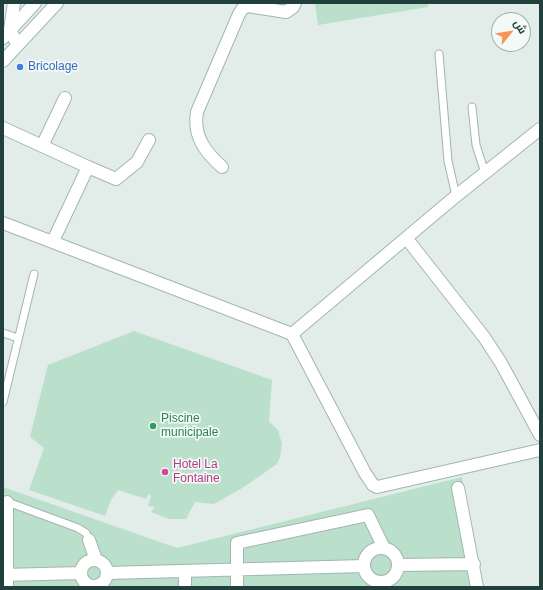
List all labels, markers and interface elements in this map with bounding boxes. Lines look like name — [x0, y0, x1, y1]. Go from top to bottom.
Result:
north arrow — [491, 12, 531, 52]
text: ش — [512, 17, 529, 36]
place label: Bricolage — [28, 60, 78, 74]
marker: Bricolage — [15, 62, 25, 72]
place label: Piscine municipale — [161, 412, 218, 440]
marker: Piscine municipale — [148, 421, 158, 431]
place label: Hotel La Fontaine — [173, 458, 220, 486]
marker: Hotel La Fontaine — [160, 467, 170, 477]

